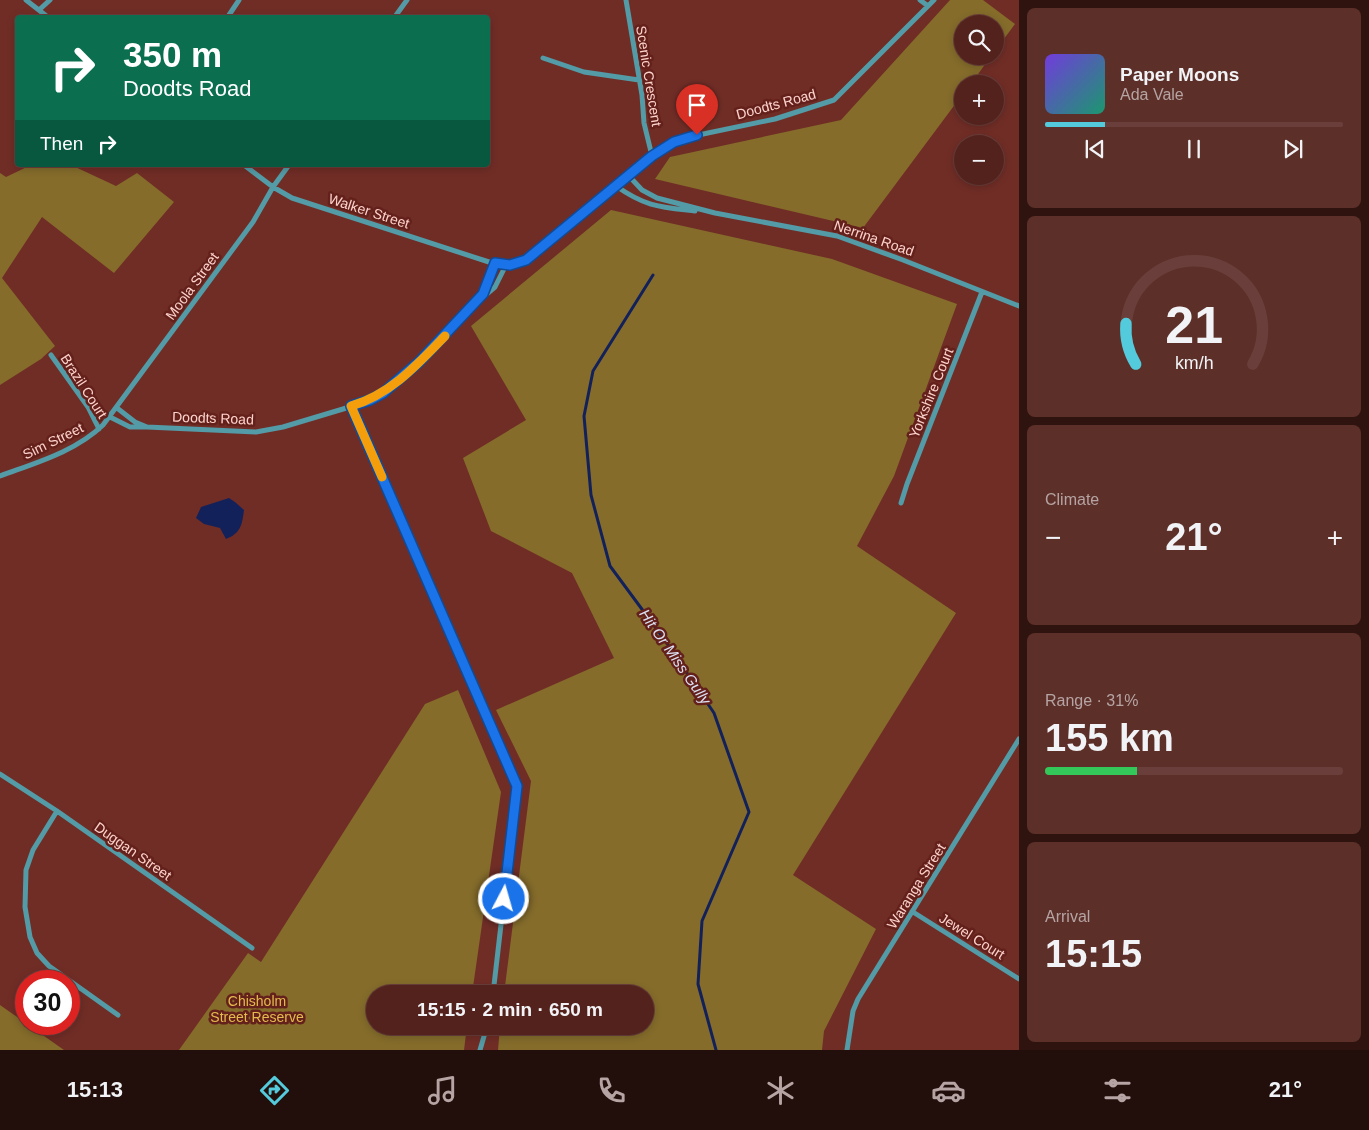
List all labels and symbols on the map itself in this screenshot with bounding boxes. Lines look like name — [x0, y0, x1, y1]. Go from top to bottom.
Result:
street label: Scenic Crescent — [633, 24, 665, 128]
pin — [676, 84, 718, 135]
street label: Doodts Road — [734, 86, 818, 122]
street label: Walker Street — [326, 190, 412, 232]
street label: Nerrina Road — [832, 217, 916, 259]
street label: Moola Street — [162, 249, 222, 323]
street label: Yorkshire Court — [906, 345, 956, 440]
street label: Brazil Court — [57, 351, 111, 421]
street label: Doodts Road — [172, 409, 254, 427]
street label: Sim Street — [20, 419, 86, 463]
water label: Hit Or Miss Gully — [636, 606, 715, 709]
street label: Duggan Street — [91, 819, 175, 884]
street label: Waranga Street — [883, 840, 949, 932]
position arrow — [477, 872, 529, 924]
street label: Jewel Court — [936, 910, 1008, 962]
speed limit sign: 30 — [15, 970, 80, 1035]
park label: Chisholm Street Reserve — [210, 993, 304, 1025]

